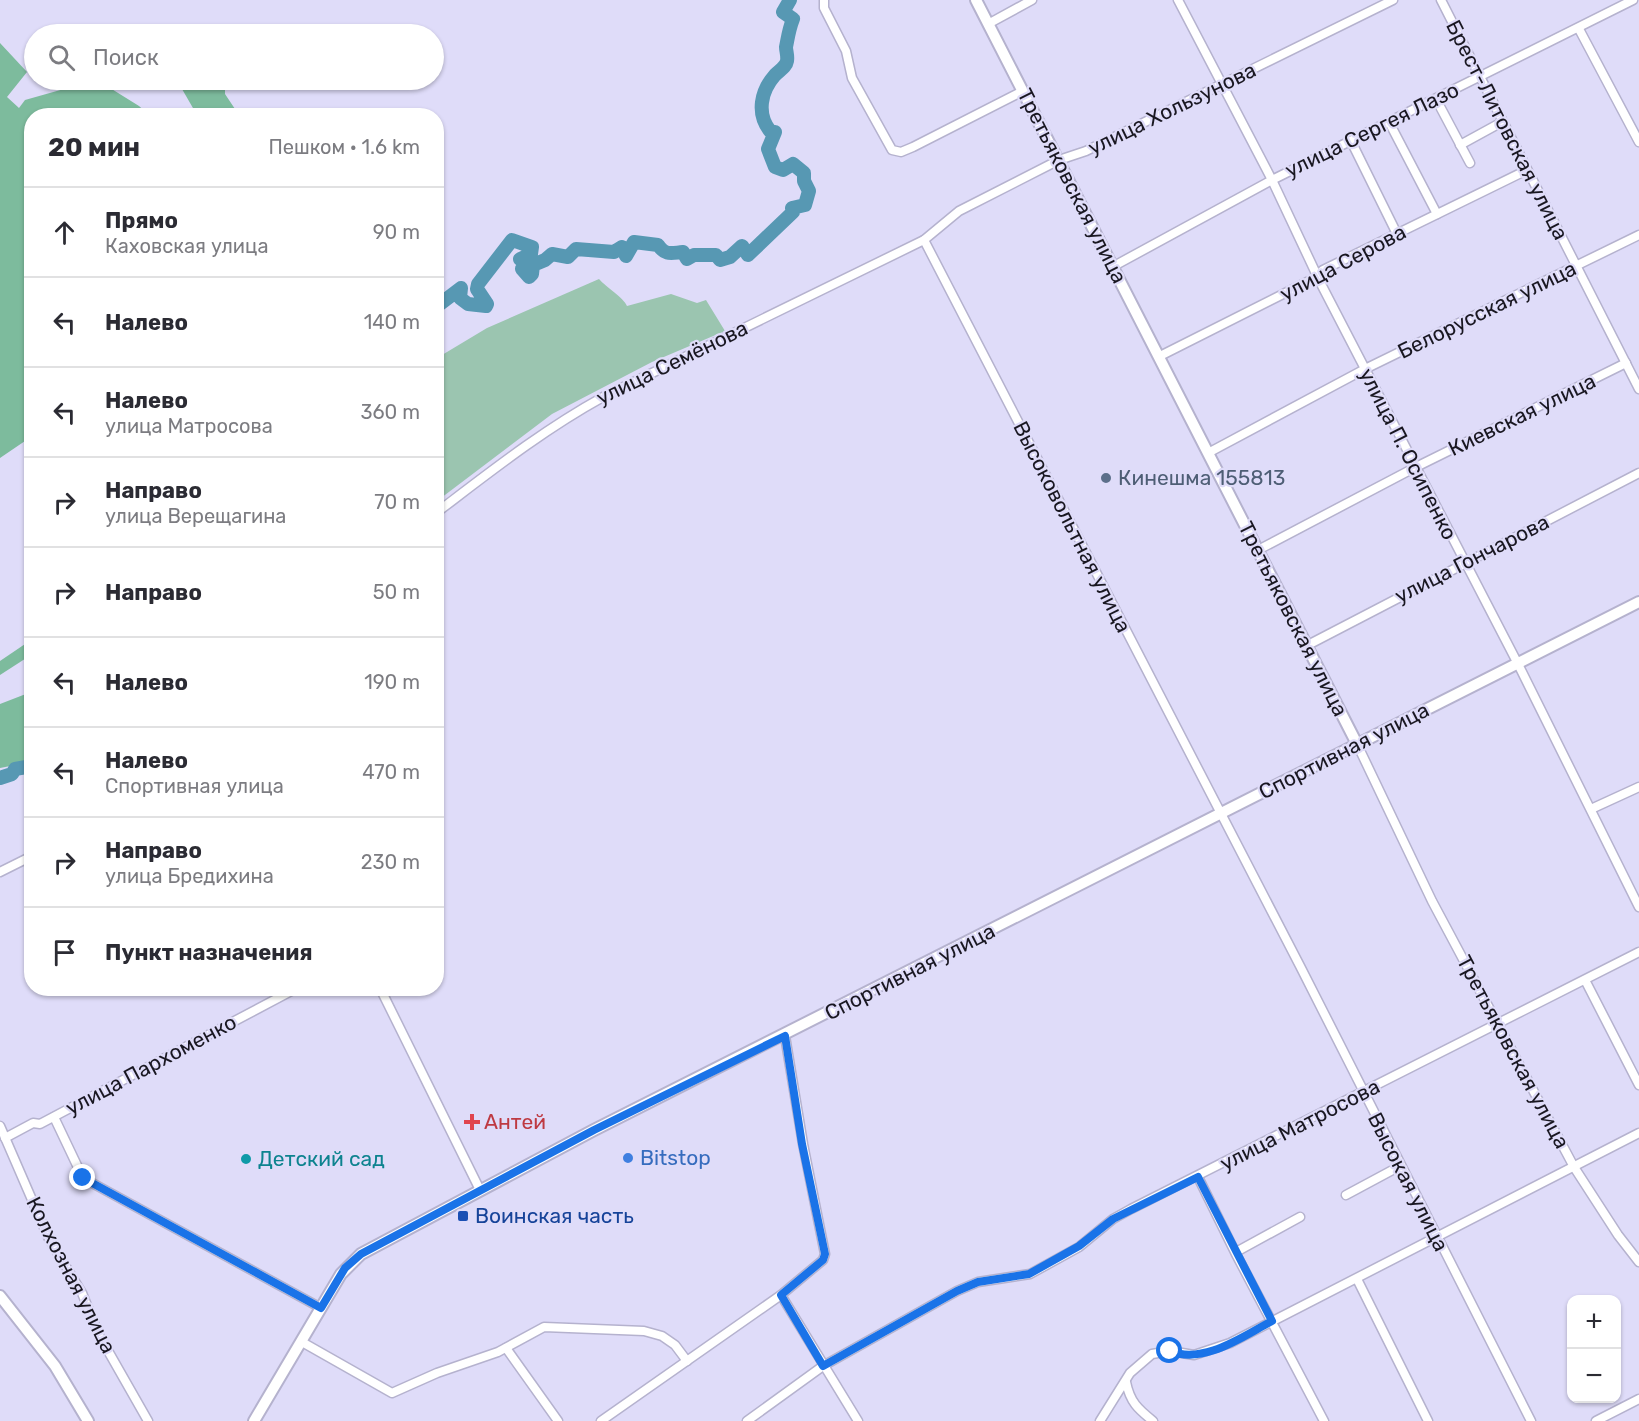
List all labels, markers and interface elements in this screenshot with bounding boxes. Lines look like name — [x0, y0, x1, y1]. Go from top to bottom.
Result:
street label: Брест-Литовская улица — [1441, 16, 1574, 244]
search box — [24, 24, 444, 90]
icon: search — [45, 41, 78, 74]
text: Поиск — [93, 44, 159, 71]
street label: улица Хользунова — [1084, 57, 1260, 160]
street label: улица Сергея Лазо — [1281, 77, 1463, 182]
street label: Третьяковская улица — [1012, 84, 1132, 287]
text: 20 мин — [48, 132, 140, 163]
text: Пешком · 1.6 km — [269, 135, 420, 159]
text: Прямо — [105, 207, 178, 234]
icon: ahead — [48, 216, 81, 249]
street label: улица Серова — [1275, 219, 1410, 306]
text: 90 m — [373, 220, 420, 244]
text: Каховская улица — [105, 234, 268, 258]
street label: Белорусская улица — [1393, 255, 1580, 364]
icon: left — [48, 306, 81, 339]
text: Налево — [105, 309, 188, 336]
text: 140 m — [364, 310, 420, 334]
street label: улица Семёнова — [592, 315, 752, 410]
street label: улица П. Осипенко — [1354, 364, 1463, 544]
street label: Киевская улица — [1444, 368, 1600, 461]
text: Налево — [105, 387, 188, 414]
icon: left — [48, 396, 81, 429]
text: 360 m — [361, 400, 420, 424]
text: улица Матросова — [105, 414, 273, 438]
street label: Высоковольтная улица — [1008, 417, 1137, 637]
place label: Кинешма 155813 — [1118, 465, 1285, 490]
marker: Кинешма 155813 — [1099, 471, 1113, 485]
text: Направо — [105, 477, 202, 504]
icon: right — [48, 486, 81, 519]
text: 70 m — [374, 490, 420, 514]
text: улица Верещагина — [105, 504, 286, 528]
street label: улица Гончарова — [1390, 509, 1553, 608]
street label: Третьяковская улица — [1233, 517, 1353, 720]
icon: right — [48, 576, 81, 609]
text: Направо — [105, 579, 202, 606]
text: 50 m — [373, 580, 420, 604]
icon: left — [48, 666, 81, 699]
text: Налево — [105, 669, 188, 696]
text: 190 m — [364, 670, 420, 694]
street label: Спортивная улица — [1254, 697, 1433, 804]
text: Налево — [105, 747, 188, 774]
icon: left — [48, 756, 81, 789]
text: 470 m — [362, 760, 420, 784]
text: Спортивная улица — [105, 774, 284, 798]
text: Направо — [105, 837, 202, 864]
icon: right — [48, 846, 81, 879]
text: 230 m — [361, 850, 420, 874]
text: улица Бредихина — [105, 864, 274, 888]
street label: Спортивная улица — [820, 918, 999, 1025]
icon: arrive — [48, 936, 81, 969]
text: Пункт назначения — [105, 939, 313, 966]
street label: Третьяковская улица — [1452, 951, 1575, 1153]
street label: улица Пархоменко — [61, 1009, 240, 1120]
street label: улица Матросова — [1216, 1073, 1384, 1176]
street label: Высокая улица — [1363, 1108, 1454, 1255]
place label: Антей — [484, 1109, 546, 1134]
marker: Антей — [465, 1115, 479, 1129]
place label: Bitstop — [640, 1145, 711, 1170]
place label: Детский сад — [258, 1146, 385, 1171]
marker: Bitstop — [621, 1151, 635, 1165]
marker: Детский сад — [239, 1152, 253, 1166]
route end — [69, 1164, 95, 1190]
street label: Колхозная улица — [21, 1192, 122, 1357]
place label: Воинская часть — [475, 1203, 634, 1228]
marker: Воинская часть — [456, 1209, 470, 1223]
map controls — [1567, 1295, 1621, 1403]
button: + — [1567, 1295, 1621, 1349]
route start — [1156, 1337, 1182, 1363]
button: − — [1567, 1349, 1621, 1403]

